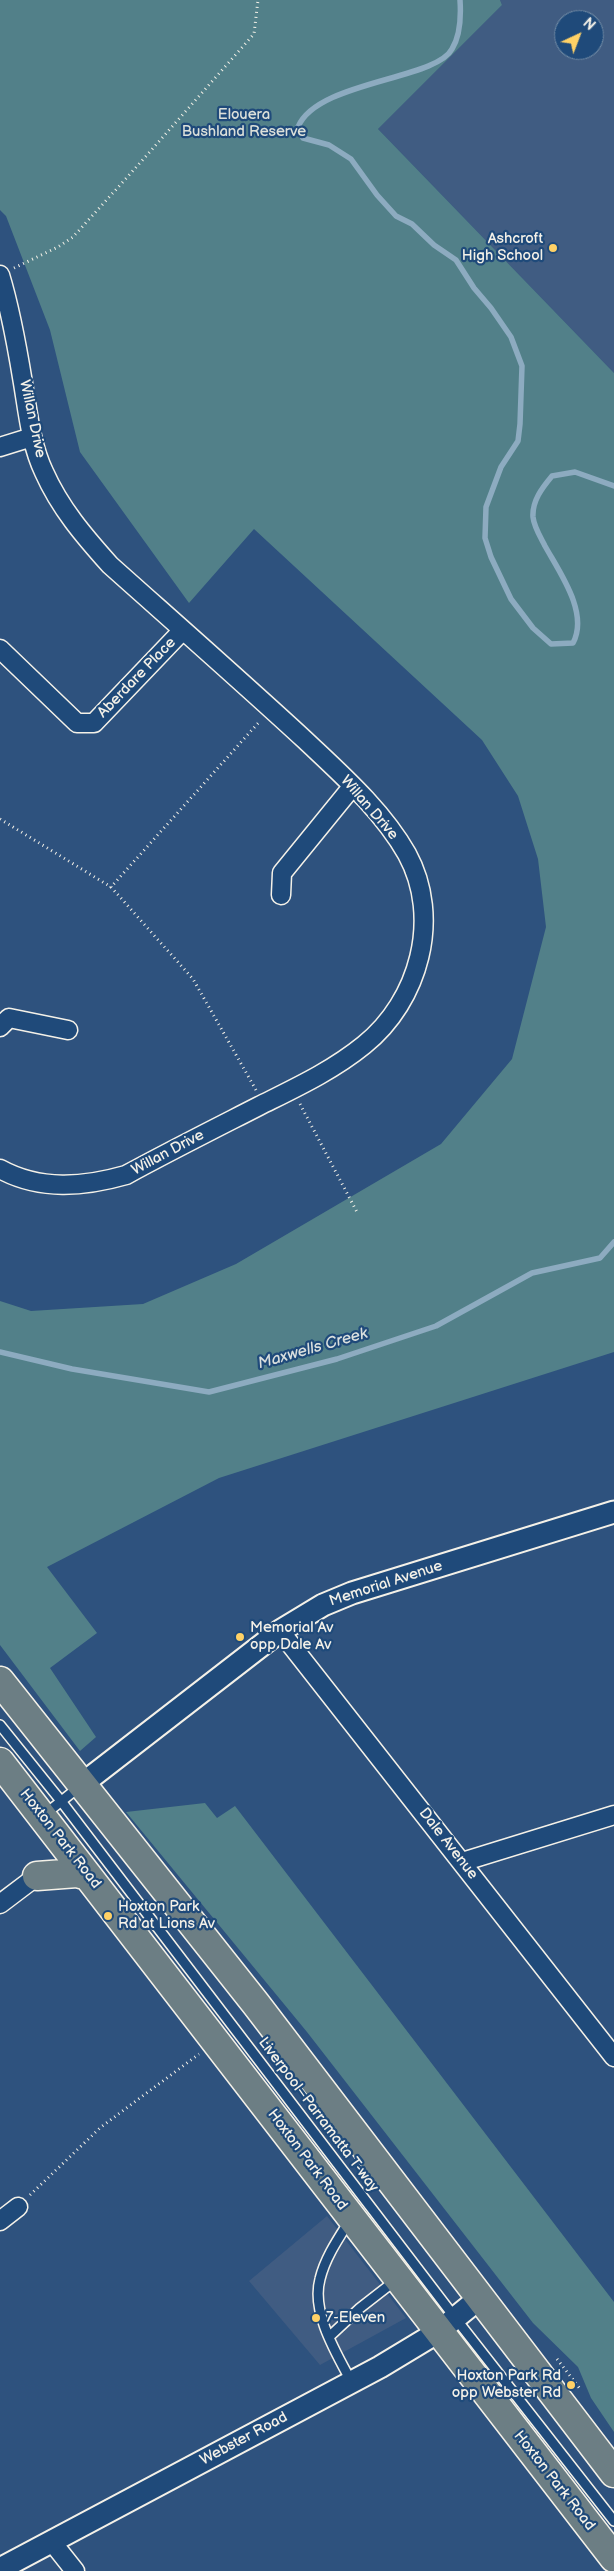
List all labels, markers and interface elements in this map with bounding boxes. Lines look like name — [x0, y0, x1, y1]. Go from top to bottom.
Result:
north arrow — [554, 10, 604, 60]
text: N — [579, 15, 599, 34]
park label: Elouera Bushland Reserve — [182, 106, 306, 141]
place label: Ashcroft High School — [462, 230, 543, 265]
marker: Ashcroft High School — [547, 242, 559, 254]
street label: Willan Drive — [15, 378, 49, 460]
street label: Aberdare Place — [94, 634, 180, 722]
street label: Willan Drive — [336, 772, 402, 844]
street label: Willan Drive — [129, 1126, 207, 1180]
water label: Maxwells Creek — [256, 1324, 370, 1374]
street label: Memorial Avenue — [327, 1557, 445, 1611]
place label: Memorial Av opp Dale Av — [250, 1619, 334, 1654]
marker: Memorial Av opp Dale Av — [234, 1631, 246, 1643]
street label: Hoxton Park Road — [15, 1786, 105, 1892]
street label: Dale Avenue — [415, 1805, 481, 1883]
place label: Hoxton Park Rd at Lions Av — [118, 1898, 215, 1933]
marker: Hoxton Park Rd at Lions Av — [102, 1910, 114, 1922]
street label: Liverpool–Parramatta T-way — [254, 2034, 382, 2196]
street label: Hoxton Park Road — [263, 2106, 351, 2214]
place label: 7-Eleven — [326, 2309, 385, 2327]
marker: 7-Eleven — [310, 2312, 322, 2324]
place label: Hoxton Park Rd opp Webster Rd — [452, 2367, 561, 2402]
marker: Hoxton Park Rd opp Webster Rd — [565, 2379, 577, 2391]
street label: Webster Road — [197, 2408, 291, 2470]
street label: Hoxton Park Road — [509, 2428, 599, 2534]

